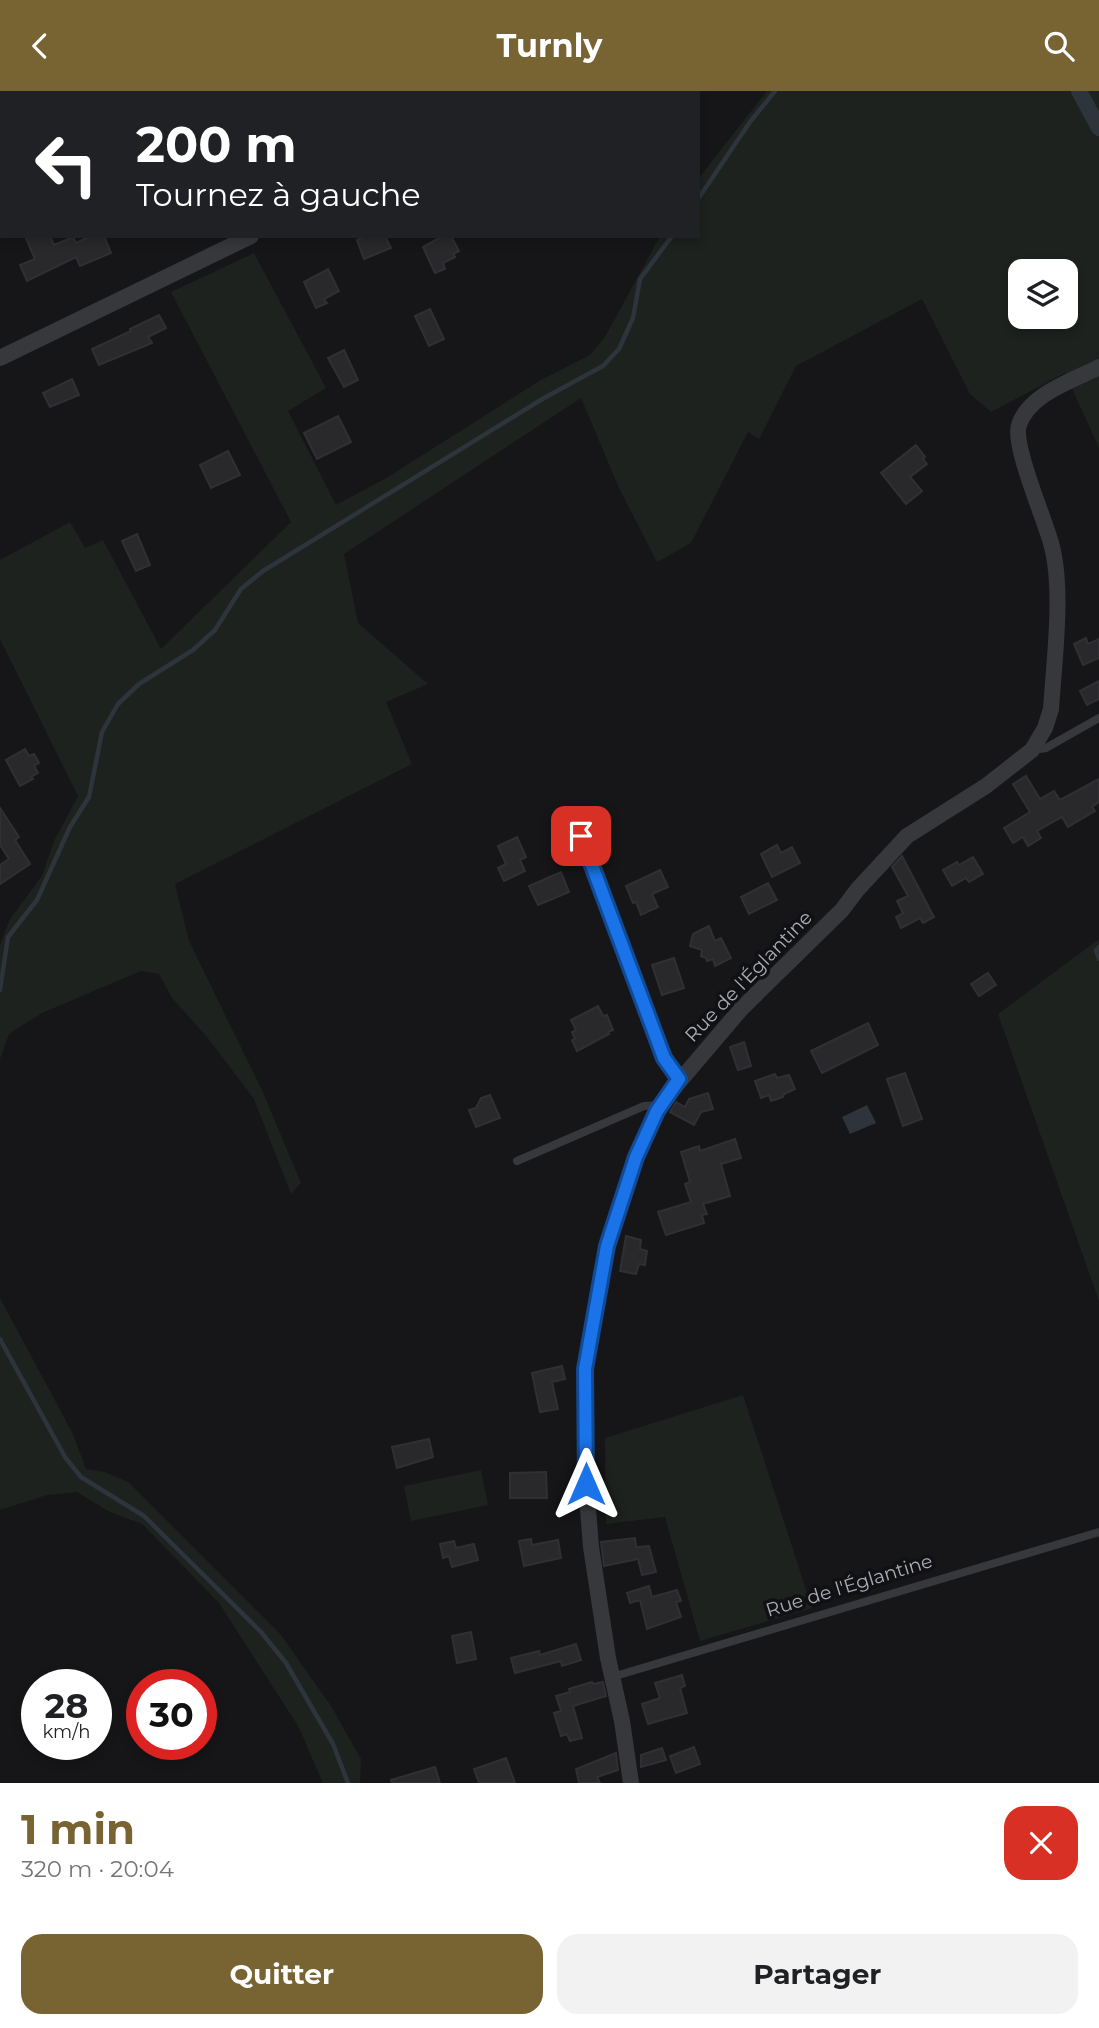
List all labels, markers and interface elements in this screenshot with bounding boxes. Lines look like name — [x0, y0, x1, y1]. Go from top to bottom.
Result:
text: Turnly — [497, 26, 602, 65]
icon: back — [21, 27, 59, 65]
icon: search — [1040, 27, 1078, 65]
text: 200 m — [136, 115, 297, 174]
icon: left — [21, 119, 112, 210]
text: Tournez à gauche — [136, 175, 421, 214]
map controls — [1008, 259, 1078, 329]
button: layers — [1008, 259, 1078, 329]
pin — [551, 806, 611, 866]
icon: arrive — [562, 817, 600, 855]
street label: Rue de l'Églantine — [680, 906, 817, 1047]
position arrow — [549, 1447, 623, 1521]
street label: Rue de l'Églantine — [763, 1549, 935, 1622]
speed limit sign: 30 — [126, 1669, 217, 1760]
text: 28 — [45, 1684, 88, 1727]
text: km/h — [42, 1721, 91, 1743]
text: 1 min — [21, 1803, 135, 1855]
button: close — [1004, 1806, 1078, 1880]
text: 320 m · 20:04 — [21, 1855, 174, 1883]
button: Quitter — [21, 1934, 543, 2014]
button: Partager — [557, 1934, 1078, 2014]

